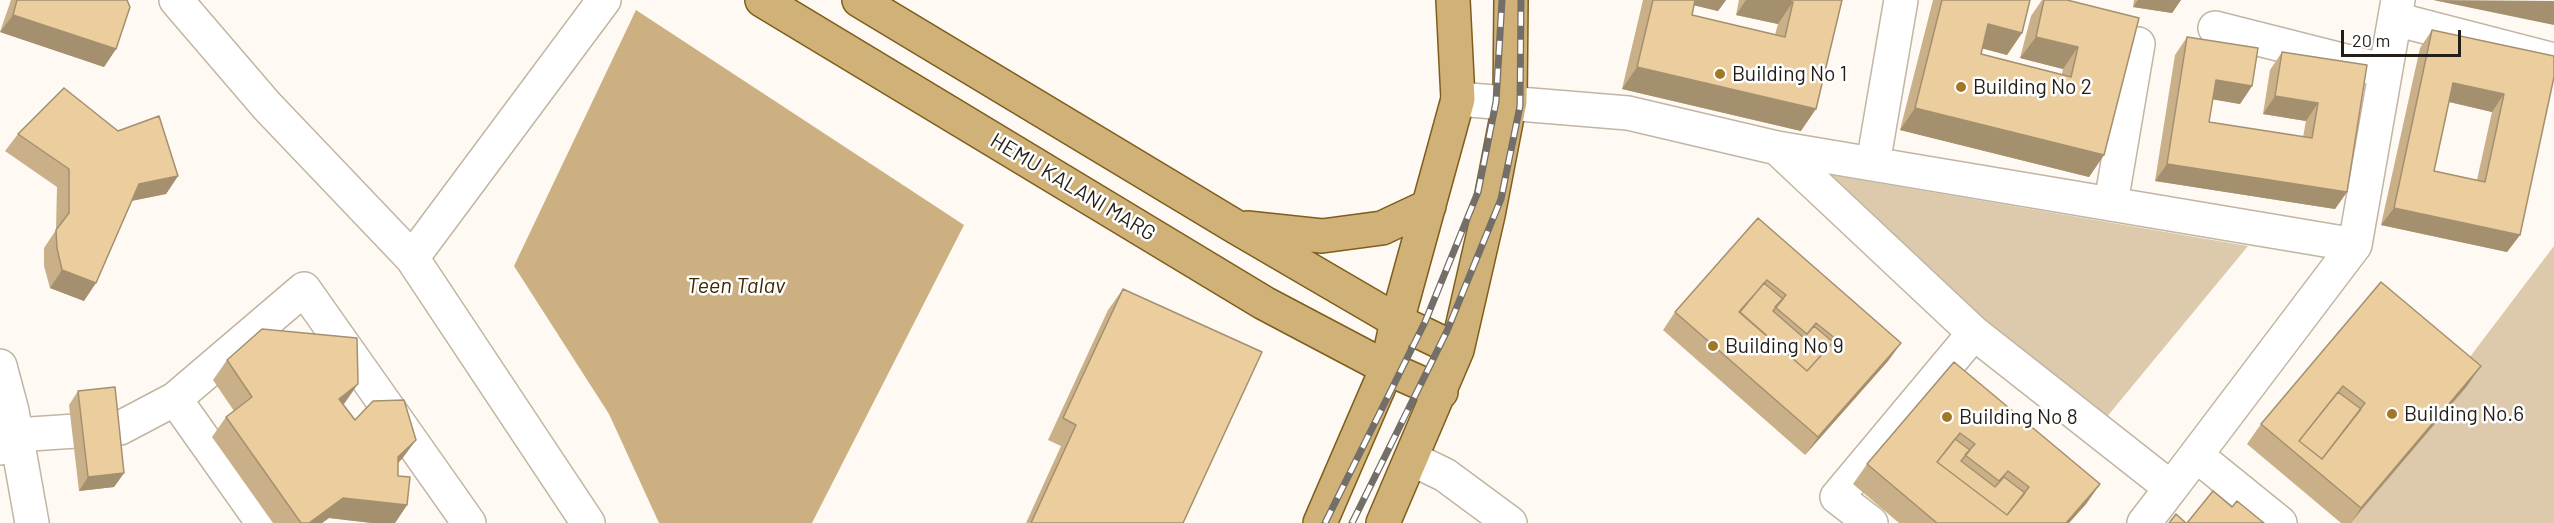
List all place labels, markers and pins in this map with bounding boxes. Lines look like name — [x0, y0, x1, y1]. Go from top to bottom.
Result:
place label: Building No 1 — [1732, 61, 1847, 87]
marker: Building No 1 — [1713, 67, 1727, 81]
place label: Building No 2 — [1973, 74, 2092, 100]
marker: Building No 2 — [1954, 80, 1968, 94]
place label: Building No 9 — [1725, 333, 1844, 359]
marker: Building No 9 — [1706, 339, 1720, 353]
place label: Building No.6 — [2404, 401, 2524, 427]
place label: Building No 8 — [1959, 404, 2078, 430]
marker: Building No.6 — [2385, 407, 2399, 421]
marker: Building No 8 — [1940, 410, 1954, 424]

